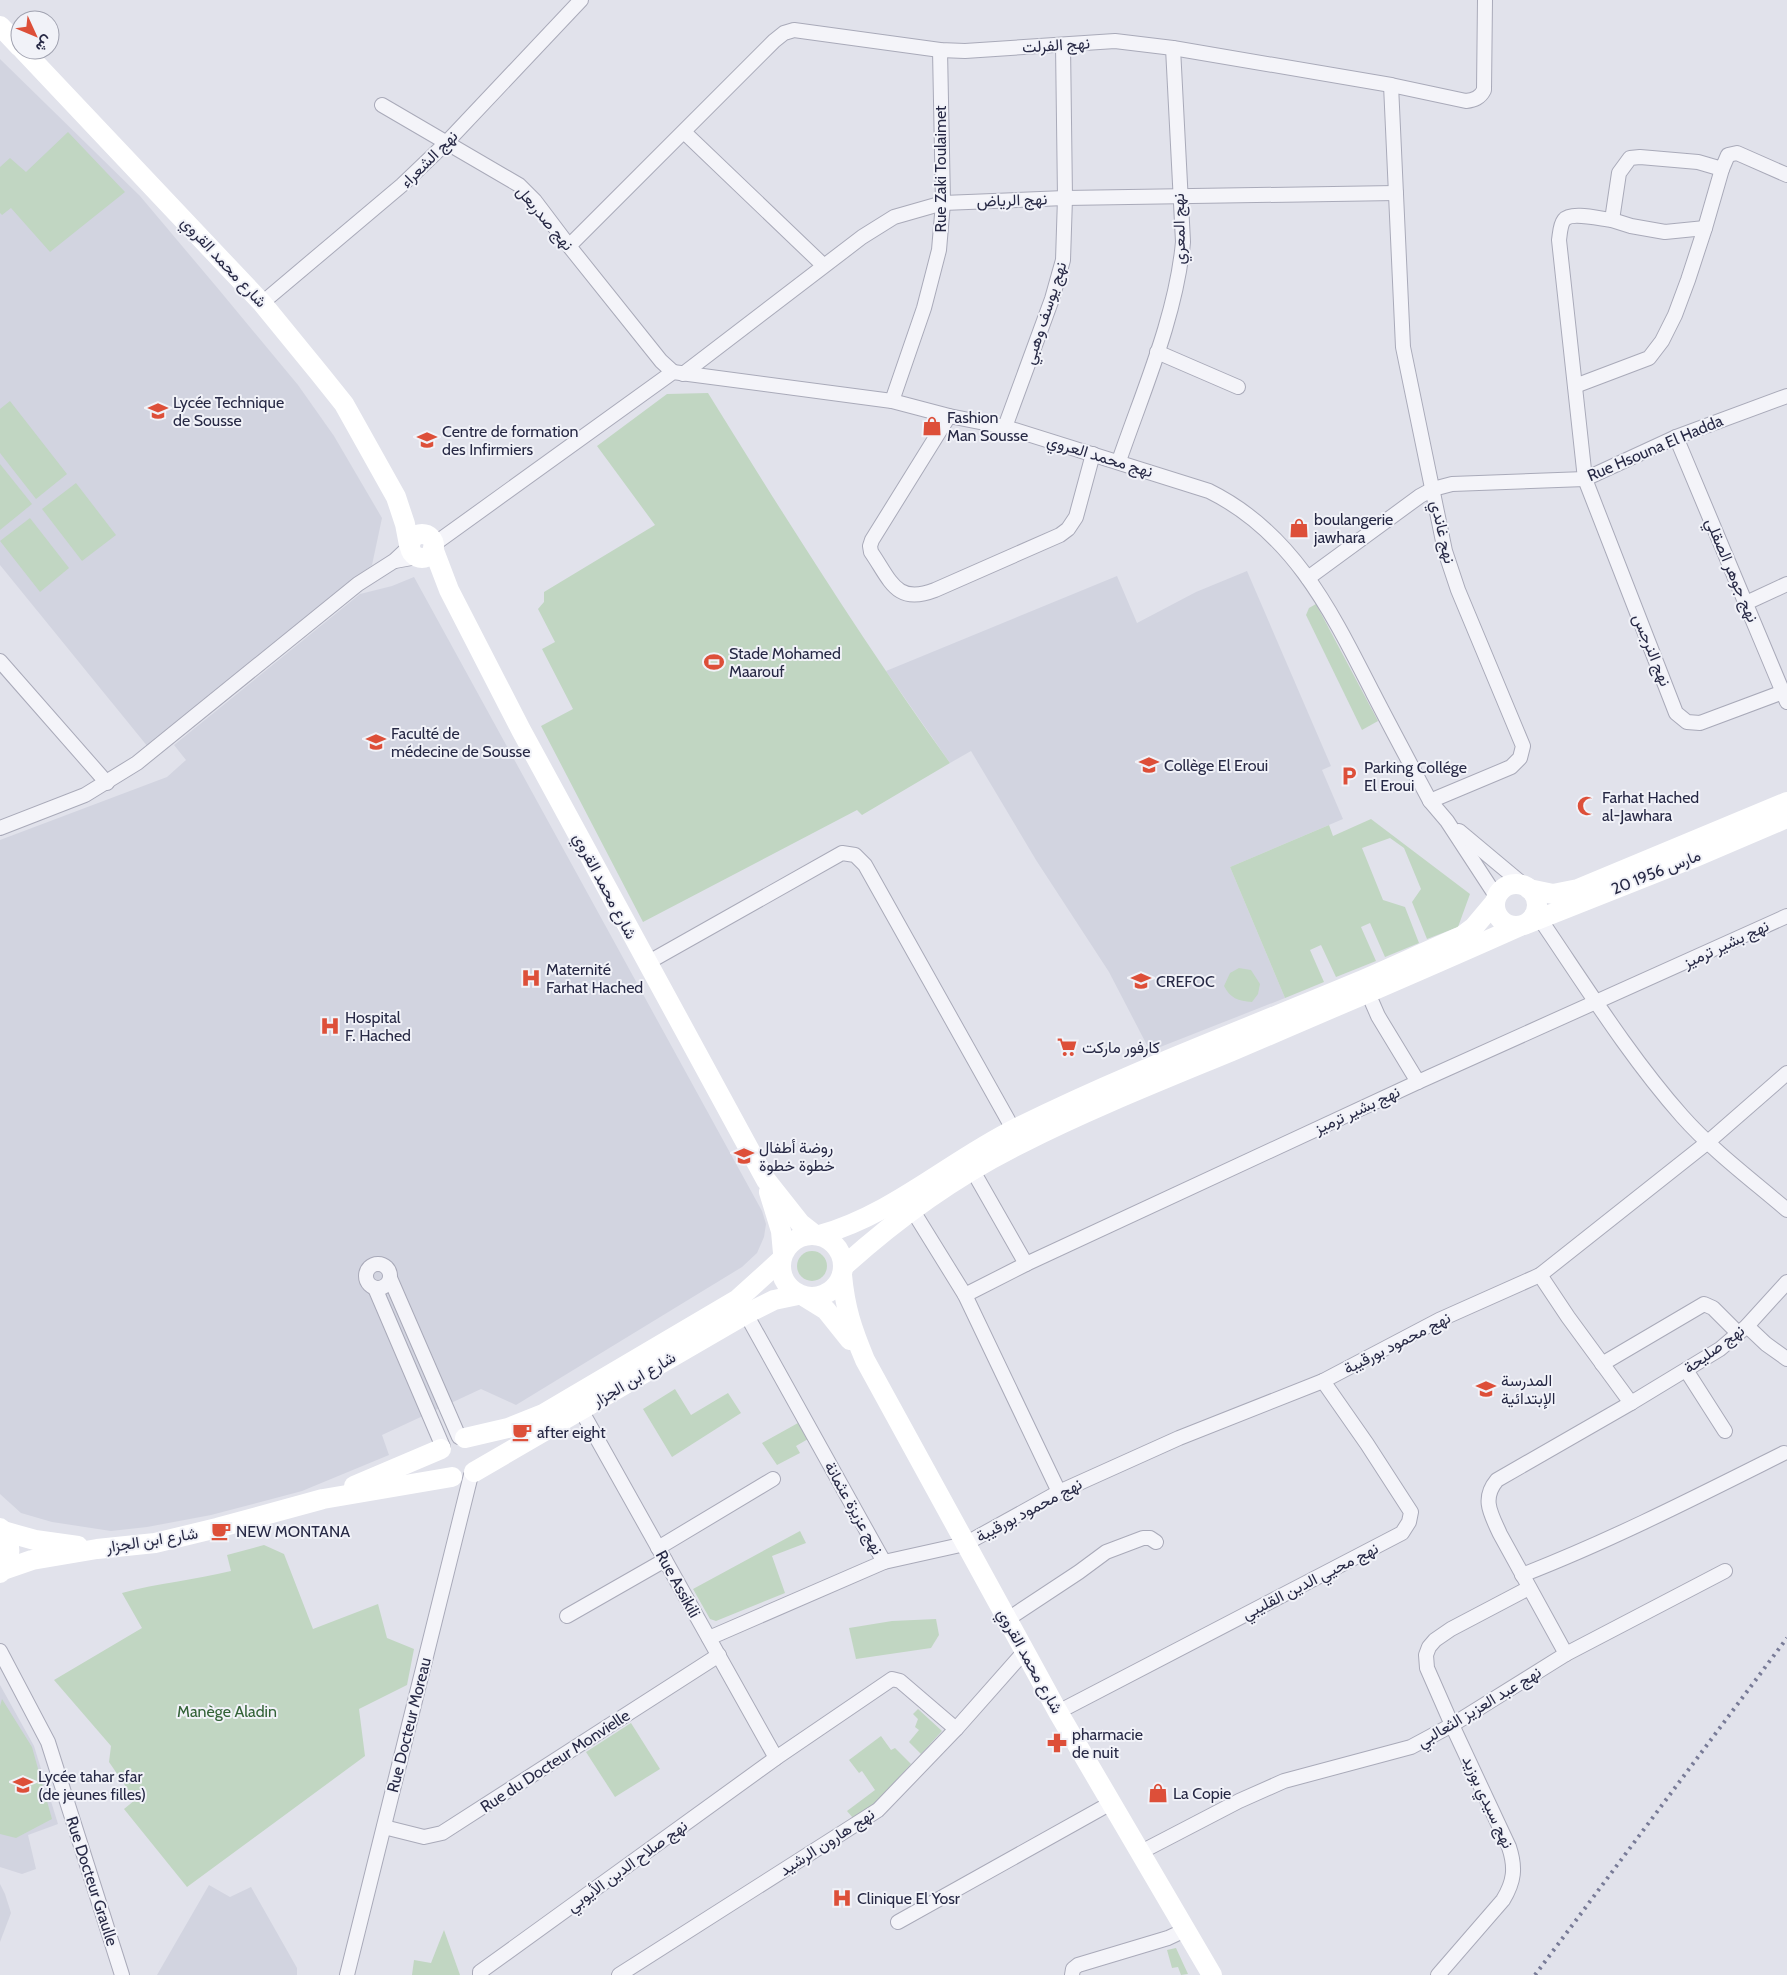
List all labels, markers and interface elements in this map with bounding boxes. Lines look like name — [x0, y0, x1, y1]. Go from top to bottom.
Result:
north arrow — [10, 10, 60, 60]
text: ش — [32, 32, 57, 56]
street label: نهج الفرلت — [1021, 33, 1091, 59]
street label: Rue Zaki Toulaimet — [931, 105, 950, 233]
street label: نهج الشعراء — [396, 126, 463, 193]
street label: نهج صدربعل — [511, 182, 578, 256]
street label: نهج الرياض — [976, 189, 1048, 213]
street label: نهج المعري — [1169, 193, 1193, 265]
street label: شارع محمد القروي — [174, 213, 271, 314]
street label: نهج يوسف وهبي — [1019, 259, 1074, 368]
place label: Lycée Technique de Sousse — [173, 393, 284, 430]
school or university icon: Lycée Technique de Sousse — [147, 400, 169, 422]
place label: Fashion Man Sousse — [947, 408, 1028, 445]
street label: Rue Hsouna El Hadda — [1584, 411, 1726, 485]
shop icon: Fashion Man Sousse — [921, 415, 943, 437]
place label: Centre de formation des Infirmiers — [442, 422, 578, 459]
school or university icon: Centre de formation des Infirmiers — [416, 429, 438, 451]
street label: نهج محمد العروي — [1044, 431, 1155, 485]
street label: نهج غاندي — [1423, 499, 1459, 566]
place label: boulangerie jawhara — [1313, 510, 1393, 547]
street label: نهج جوهر الصقلي — [1698, 515, 1763, 627]
shop icon: boulangerie jawhara — [1288, 517, 1310, 539]
street label: نهج النرجس — [1627, 611, 1675, 690]
place label: Stade Mohamed Maarouf — [729, 644, 841, 681]
sports icon: Stade Mohamed Maarouf — [703, 651, 725, 673]
place label: Faculté de médecine de Sousse — [391, 724, 530, 761]
school or university icon: Faculté de médecine de Sousse — [365, 731, 387, 753]
school or university icon: Collège El Eroui — [1138, 754, 1160, 776]
place label: Collège El Eroui — [1164, 756, 1268, 775]
place label: Parking Collége El Eroui — [1364, 758, 1467, 795]
parking icon: Parking Collége El Eroui — [1338, 765, 1360, 787]
place label: Farhat Hached al-Jawhara — [1602, 788, 1699, 825]
mosque icon: Farhat Hached al-Jawhara — [1576, 795, 1598, 817]
street label: شارع محمد القروي — [566, 830, 641, 944]
street label: 20 مارس 1956 — [1609, 845, 1704, 899]
street label: نهج بشير ترميز — [1679, 916, 1773, 974]
place label: Maternité Farhat Hached — [546, 960, 643, 997]
hospital icon: Maternité Farhat Hached — [520, 967, 542, 989]
school or university icon: CREFOC — [1130, 970, 1152, 992]
place label: CREFOC — [1156, 972, 1215, 991]
place label: Hospital F. Hached — [345, 1008, 411, 1045]
hospital icon: Hospital F. Hached — [319, 1015, 341, 1037]
supermarket icon: كارفور ماركت — [1056, 1036, 1078, 1058]
place label: كارفور ماركت — [1082, 1038, 1160, 1058]
street label: نهج بشير ترميز — [1310, 1082, 1404, 1140]
place label: روضة أطفال خطوة خطوة — [759, 1138, 835, 1176]
school or university icon: روضة أطفال خطوة خطوة — [733, 1145, 755, 1167]
street label: نهج محمود بورقيبة — [1340, 1308, 1454, 1380]
street label: نهج صليحة — [1680, 1321, 1749, 1379]
street label: شارع ابن الجزار — [588, 1348, 680, 1413]
place label: المدرسة الإبتدائية — [1501, 1371, 1555, 1409]
school or university icon: المدرسة الإبتدائية — [1475, 1378, 1497, 1400]
cafe icon: after eight — [511, 1421, 533, 1443]
place label: after eight — [537, 1423, 606, 1442]
street label: نهج عزيزة عثمانة — [819, 1458, 887, 1559]
street label: نهج محمود بورقيبة — [973, 1474, 1086, 1548]
cafe icon: NEW MONTANA — [210, 1520, 232, 1542]
place label: NEW MONTANA — [236, 1522, 350, 1541]
street label: شارع ابن الجزار — [104, 1523, 200, 1559]
street label: نهج محيي الدين القليبي — [1239, 1538, 1383, 1627]
street label: Rue Assikili — [652, 1547, 704, 1621]
street label: شارع محمد القروي — [990, 1605, 1067, 1719]
street label: Rue Docteur Moreau — [383, 1656, 435, 1794]
street label: نهج عبد العزيز الثعالبي — [1413, 1662, 1547, 1755]
park label: Manège Aladin — [177, 1702, 277, 1721]
street label: Rue du Docteur Monvielle — [477, 1706, 633, 1816]
place label: pharmacie de nuit — [1072, 1725, 1143, 1762]
pharmacy icon: pharmacie de nuit — [1046, 1732, 1068, 1754]
street label: نهج سيدي بوزيد — [1455, 1753, 1518, 1853]
place label: Lycée tahar sfar (de jeunes filles) — [38, 1767, 146, 1804]
school or university icon: Lycée tahar sfar (de jeunes filles) — [12, 1774, 34, 1796]
shop icon: La Copie — [1147, 1782, 1169, 1804]
place label: La Copie — [1173, 1784, 1231, 1803]
street label: نهج هارون الرشيد — [776, 1804, 879, 1881]
street label: Rue Docteur Graulle — [62, 1814, 122, 1948]
street label: نهج صلاح الدين الأيوبي — [563, 1816, 693, 1919]
hospital icon: Clinique El Yosr — [831, 1887, 853, 1909]
place label: Clinique El Yosr — [857, 1889, 961, 1908]

